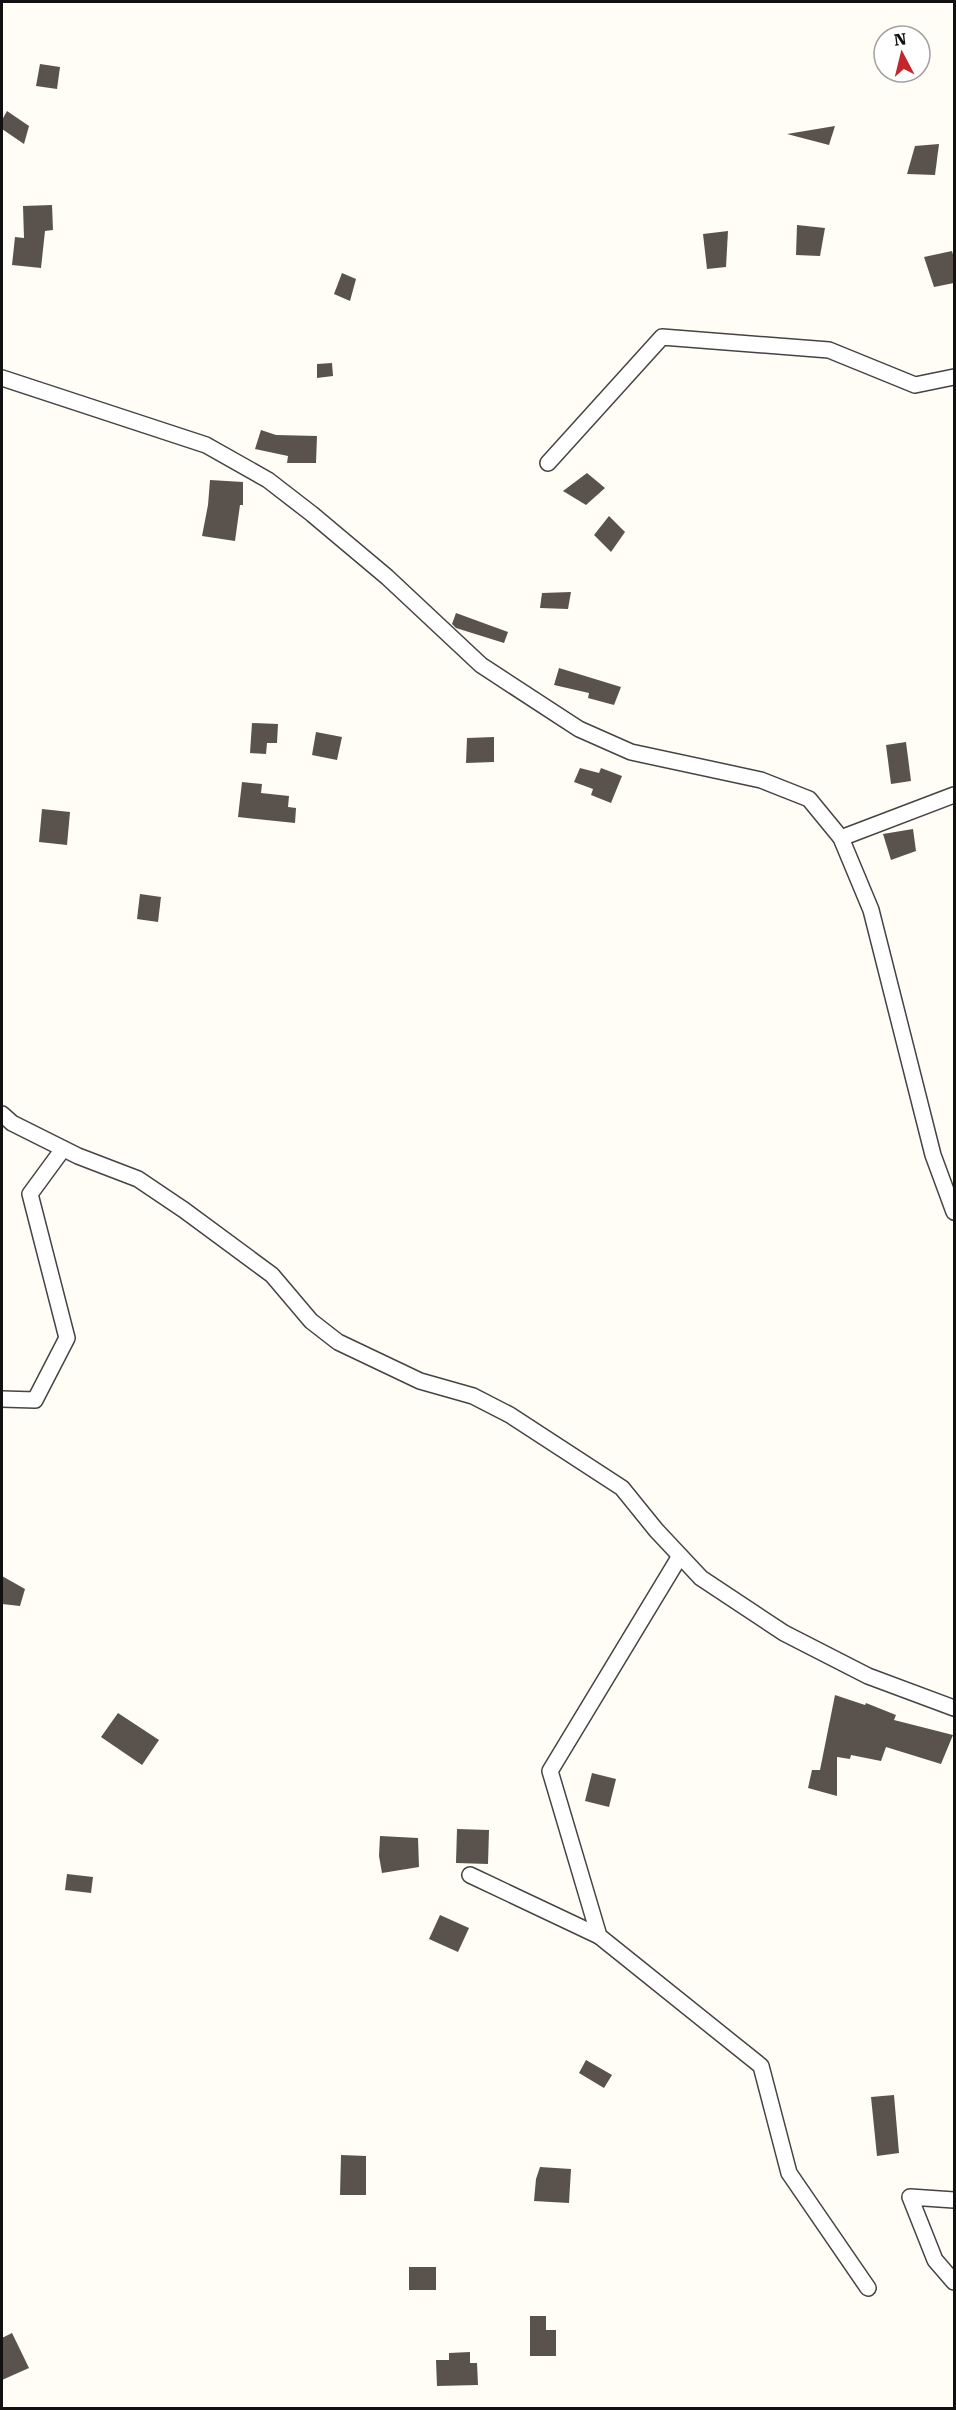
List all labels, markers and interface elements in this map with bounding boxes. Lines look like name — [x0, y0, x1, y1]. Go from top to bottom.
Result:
north arrow — [872, 24, 932, 84]
text: N — [893, 29, 908, 50]

